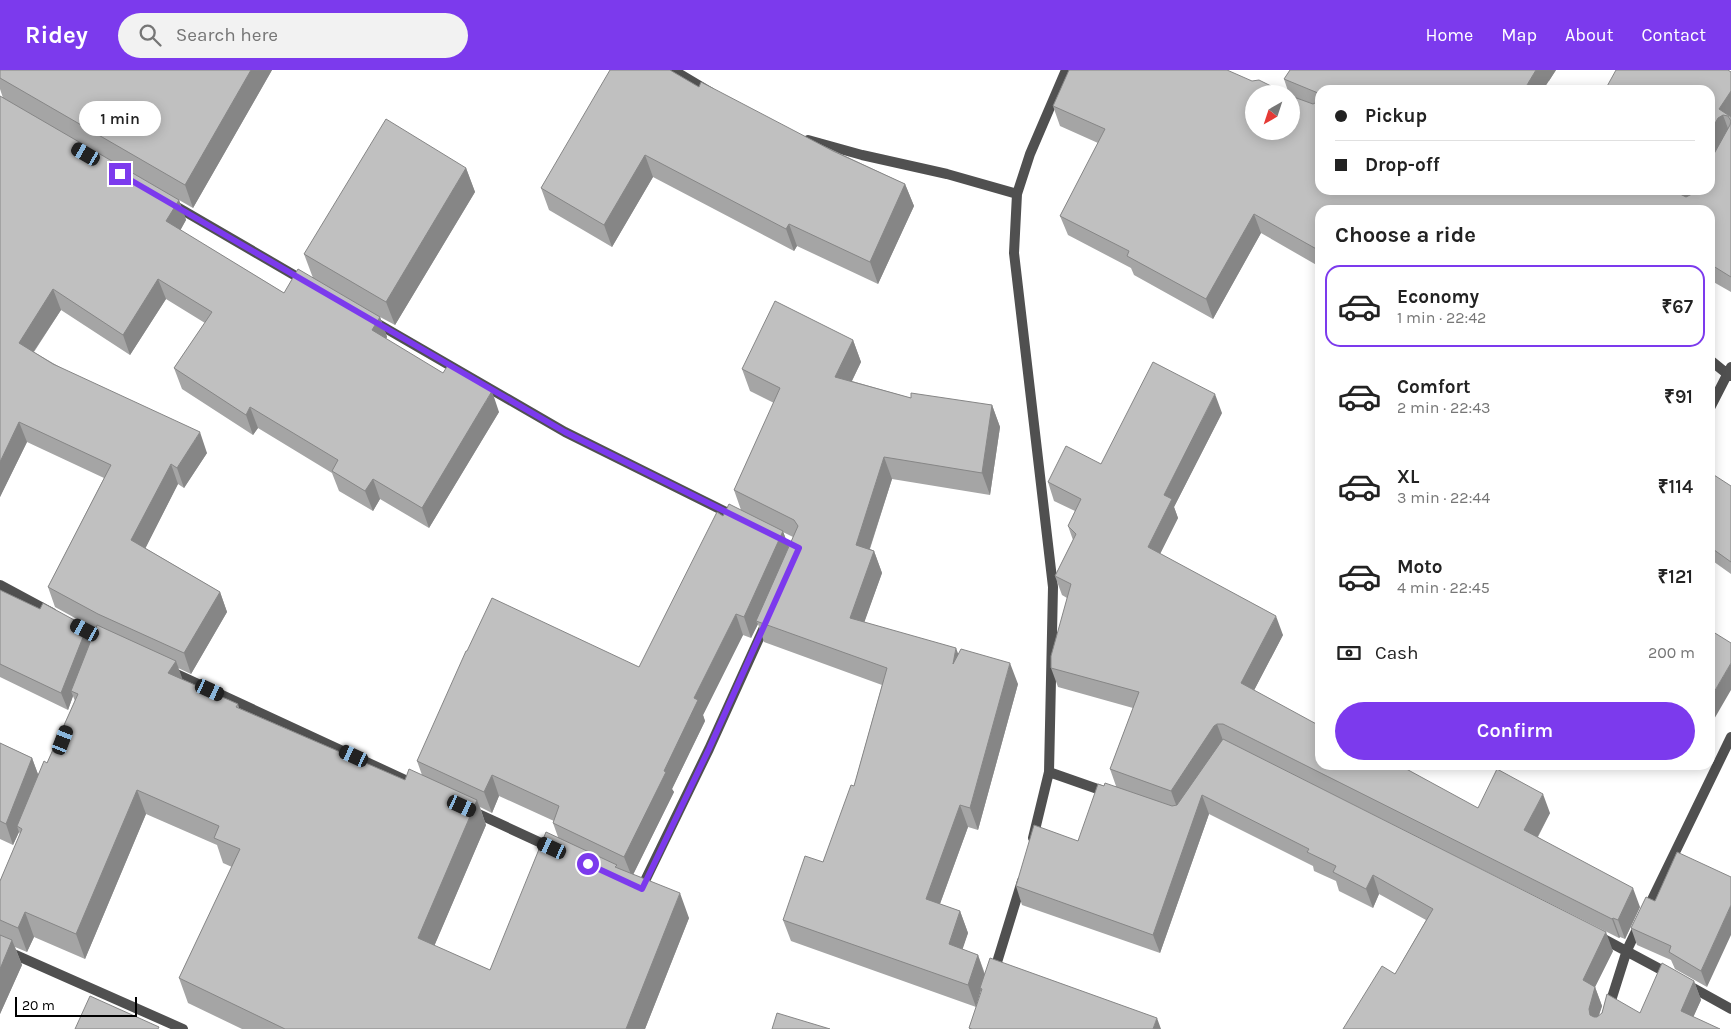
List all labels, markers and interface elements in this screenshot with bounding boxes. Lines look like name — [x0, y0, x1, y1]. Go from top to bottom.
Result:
search box — [118, 13, 468, 58]
text: Ridey — [25, 21, 88, 49]
icon: search — [136, 21, 164, 49]
text: Search here — [176, 24, 278, 46]
text: Home — [1425, 24, 1473, 46]
text: Map — [1501, 24, 1537, 46]
text: About — [1565, 24, 1614, 46]
text: Contact — [1642, 24, 1706, 46]
north arrow — [1245, 85, 1300, 140]
map controls — [1245, 85, 1300, 140]
callout: 1 min — [79, 102, 161, 136]
text: Pickup — [1365, 105, 1427, 127]
text: 1 min — [100, 109, 140, 128]
car — [69, 140, 102, 168]
text: Drop-off — [1365, 154, 1440, 176]
route end — [109, 163, 131, 185]
text: Choose a ride — [1335, 222, 1476, 248]
icon: car — [1337, 284, 1382, 329]
text: Economy — [1397, 286, 1479, 308]
text: ₹67 — [1661, 296, 1693, 318]
text: 1 min · 22:42 — [1397, 308, 1486, 327]
icon: car — [1337, 374, 1382, 419]
text: Comfort — [1397, 376, 1471, 398]
text: ₹91 — [1664, 386, 1693, 408]
text: 2 min · 22:43 — [1397, 398, 1491, 417]
icon: car — [1337, 464, 1382, 509]
text: XL — [1397, 466, 1419, 488]
text: ₹114 — [1658, 476, 1693, 498]
text: 3 min · 22:44 — [1397, 488, 1490, 507]
icon: car — [1337, 554, 1382, 599]
text: Moto — [1397, 556, 1443, 578]
text: ₹121 — [1657, 566, 1693, 588]
text: 4 min · 22:45 — [1397, 578, 1490, 597]
car — [68, 616, 101, 644]
icon: cash — [1335, 639, 1363, 667]
text: Cash — [1375, 642, 1419, 664]
text: 200 m — [1648, 643, 1695, 662]
car — [193, 677, 226, 703]
button: Confirm — [1335, 702, 1695, 760]
car — [50, 723, 75, 757]
car — [337, 743, 370, 769]
car — [445, 793, 478, 819]
car — [535, 835, 568, 861]
route start — [577, 853, 599, 875]
scale bar — [15, 994, 138, 1017]
text: 20 m — [22, 997, 55, 1014]

